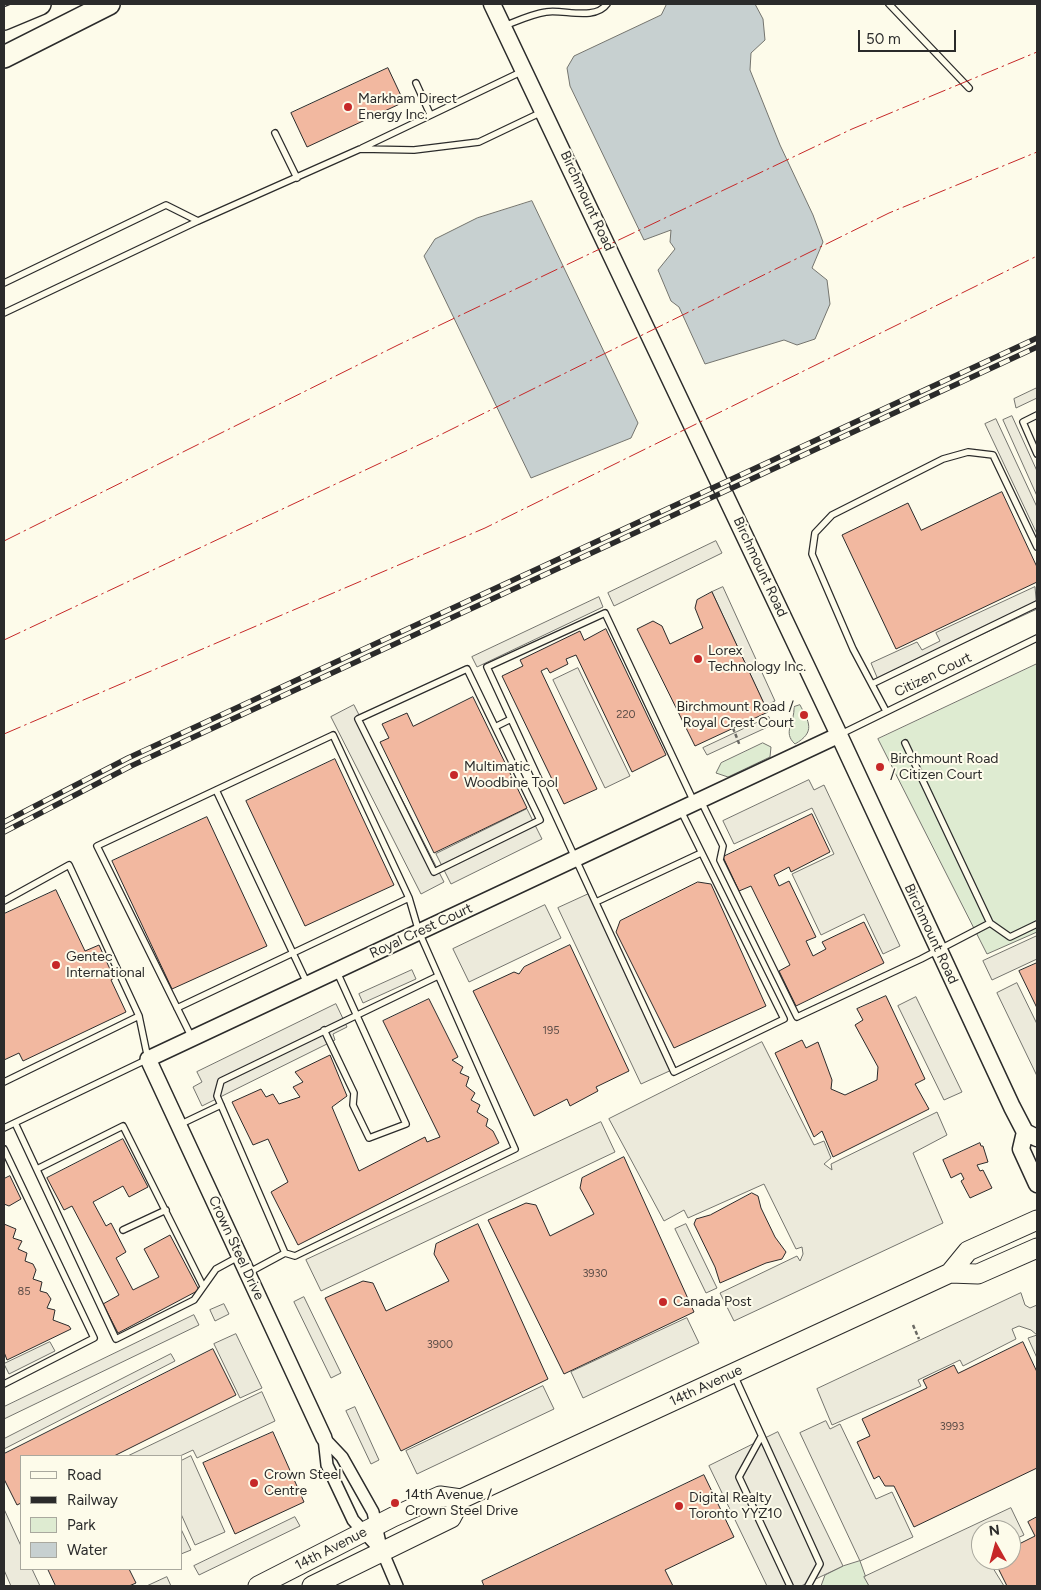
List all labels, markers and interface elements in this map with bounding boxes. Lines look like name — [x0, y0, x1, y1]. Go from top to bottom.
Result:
scale bar — [861, 20, 958, 52]
text: 50 m — [866, 30, 901, 48]
place label: Markham Direct Energy Inc. — [358, 91, 457, 124]
marker: Markham Direct Energy Inc. — [342, 101, 354, 113]
street label: Birchmount Road — [556, 148, 618, 254]
street label: Birchmount Road — [729, 514, 791, 620]
place label: Lorex Technology Inc. — [708, 643, 806, 676]
street label: Citizen Court — [892, 649, 974, 701]
marker: Lorex Technology Inc. — [692, 653, 704, 665]
place label: Birchmount Road / Royal Crest Court — [677, 699, 794, 732]
house number: 220 — [616, 708, 636, 722]
marker: Birchmount Road / Royal Crest Court — [798, 709, 810, 721]
place label: Birchmount Road / Citizen Court — [890, 751, 999, 784]
place label: Multimatic Woodbine Tool — [464, 759, 558, 792]
marker: Birchmount Road / Citizen Court — [874, 761, 886, 773]
marker: Multimatic Woodbine Tool — [448, 769, 460, 781]
street label: Birchmount Road — [900, 881, 962, 987]
street label: Royal Crest Court — [367, 900, 475, 962]
place label: Gentec International — [66, 949, 145, 982]
marker: Gentec International — [50, 959, 62, 971]
house number: 195 — [542, 1024, 560, 1038]
street label: Crown Steel Drive — [204, 1193, 268, 1303]
house number: 3930 — [582, 1267, 608, 1281]
house number: 85 — [17, 1285, 31, 1299]
place label: Canada Post — [673, 1294, 752, 1310]
marker: Canada Post — [657, 1296, 669, 1308]
house number: 3900 — [427, 1338, 453, 1352]
street label: 14th Avenue — [667, 1362, 745, 1410]
house number: 3993 — [940, 1420, 964, 1434]
legend — [20, 1455, 182, 1570]
text: Road — [67, 1466, 102, 1484]
place label: Crown Steel Centre — [264, 1467, 341, 1500]
marker: Crown Steel Centre — [248, 1477, 260, 1489]
place label: 14th Avenue / Crown Steel Drive — [405, 1487, 518, 1520]
place label: Digital Realty Toronto YYZ10 — [689, 1490, 782, 1522]
text: Railway — [67, 1491, 118, 1509]
marker: 14th Avenue / Crown Steel Drive — [389, 1497, 401, 1509]
marker: Digital Realty Toronto YYZ10 — [673, 1500, 685, 1512]
text: Park — [67, 1516, 96, 1534]
north arrow — [971, 1520, 1021, 1570]
text: N — [988, 1522, 1001, 1540]
street label: 14th Avenue — [292, 1524, 370, 1574]
text: Water — [67, 1541, 107, 1559]

